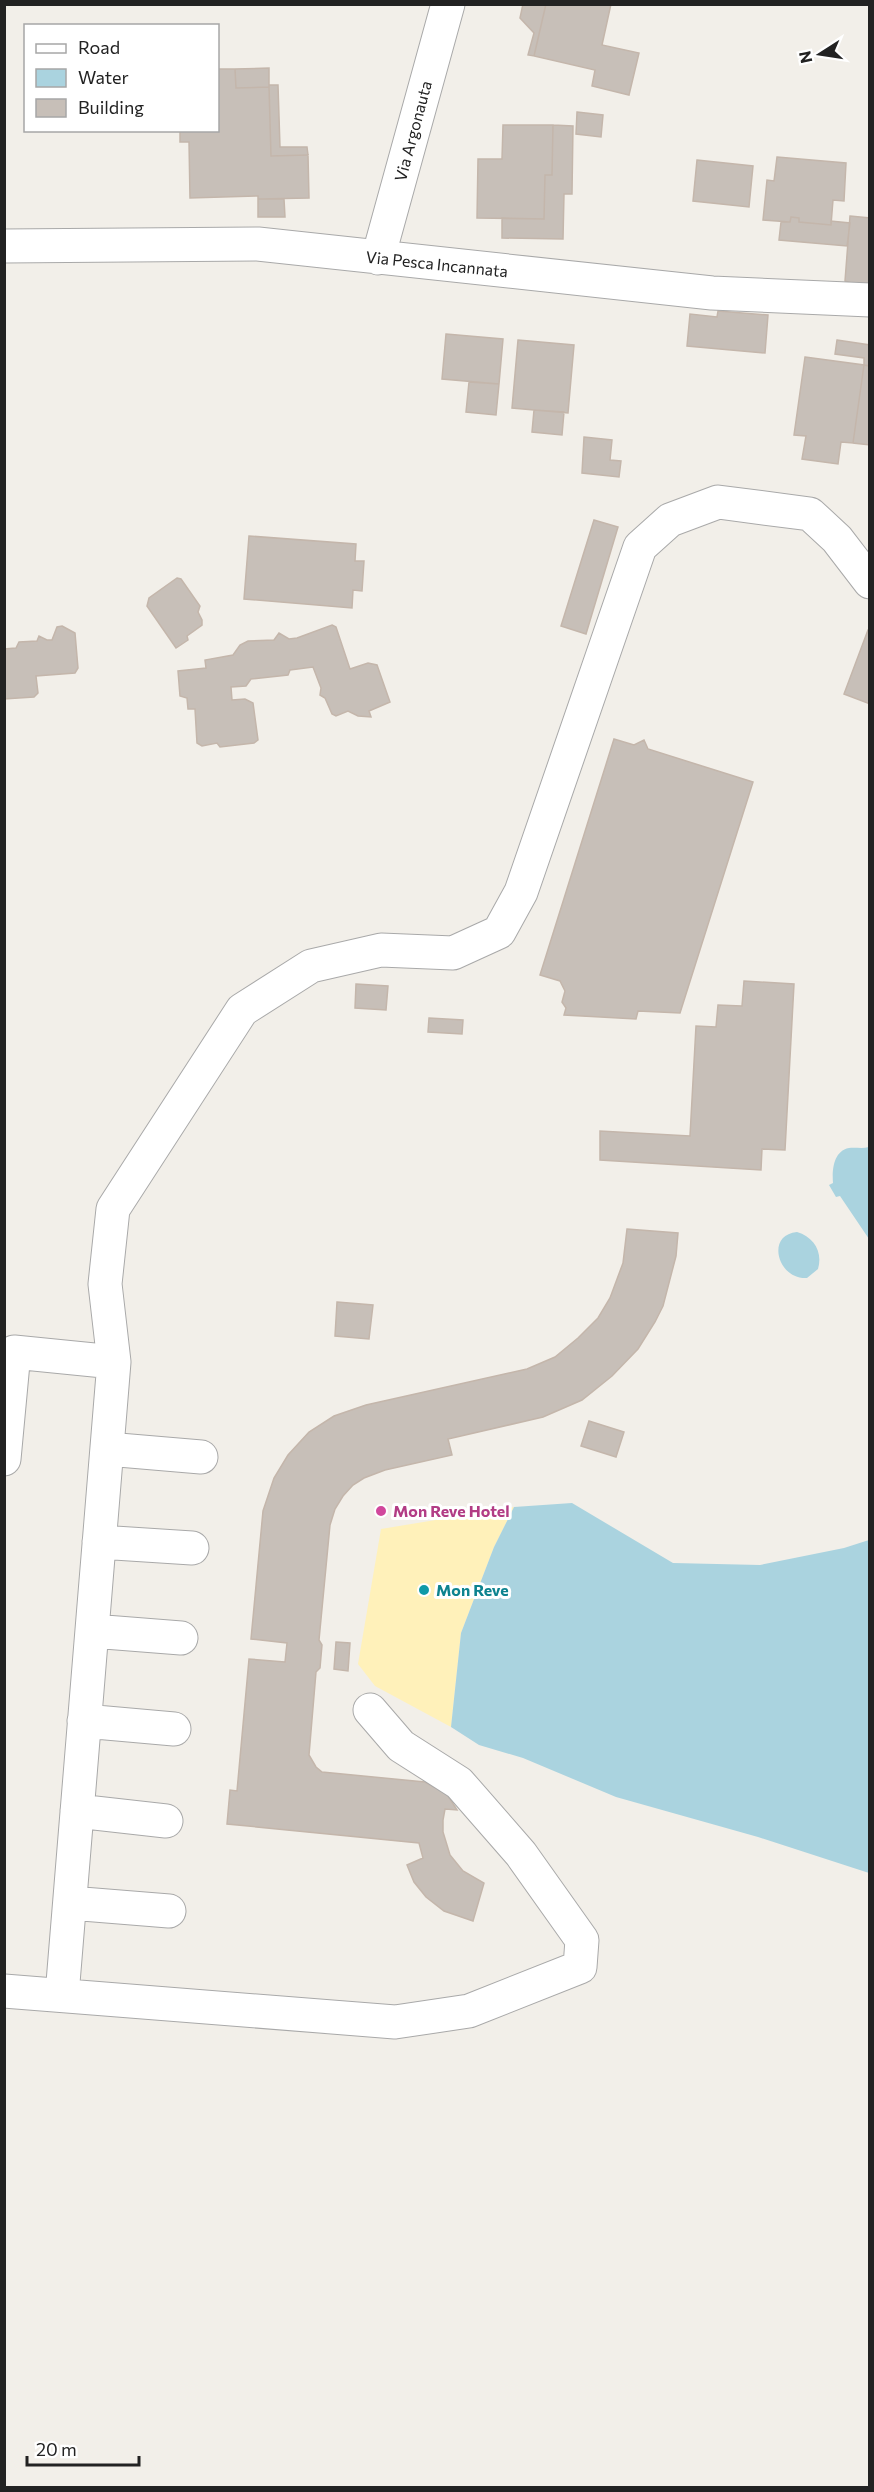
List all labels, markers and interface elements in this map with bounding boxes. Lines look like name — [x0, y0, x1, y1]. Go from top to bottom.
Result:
legend — [24, 24, 219, 132]
north arrow — [790, 24, 850, 84]
text: Road — [78, 36, 120, 58]
text: N — [794, 49, 815, 65]
text: Water — [78, 66, 129, 88]
street label: Via Argonauta — [390, 78, 435, 183]
text: Building — [78, 96, 144, 118]
street label: Via Pesca Incannata — [365, 247, 509, 280]
place label: Mon Reve Hotel — [393, 1501, 510, 1520]
marker: Mon Reve Hotel — [374, 1504, 388, 1518]
place label: Mon Reve — [436, 1580, 509, 1599]
marker: Mon Reve — [417, 1583, 431, 1597]
scale bar — [27, 2429, 140, 2467]
text: 20 m — [36, 2438, 77, 2460]

